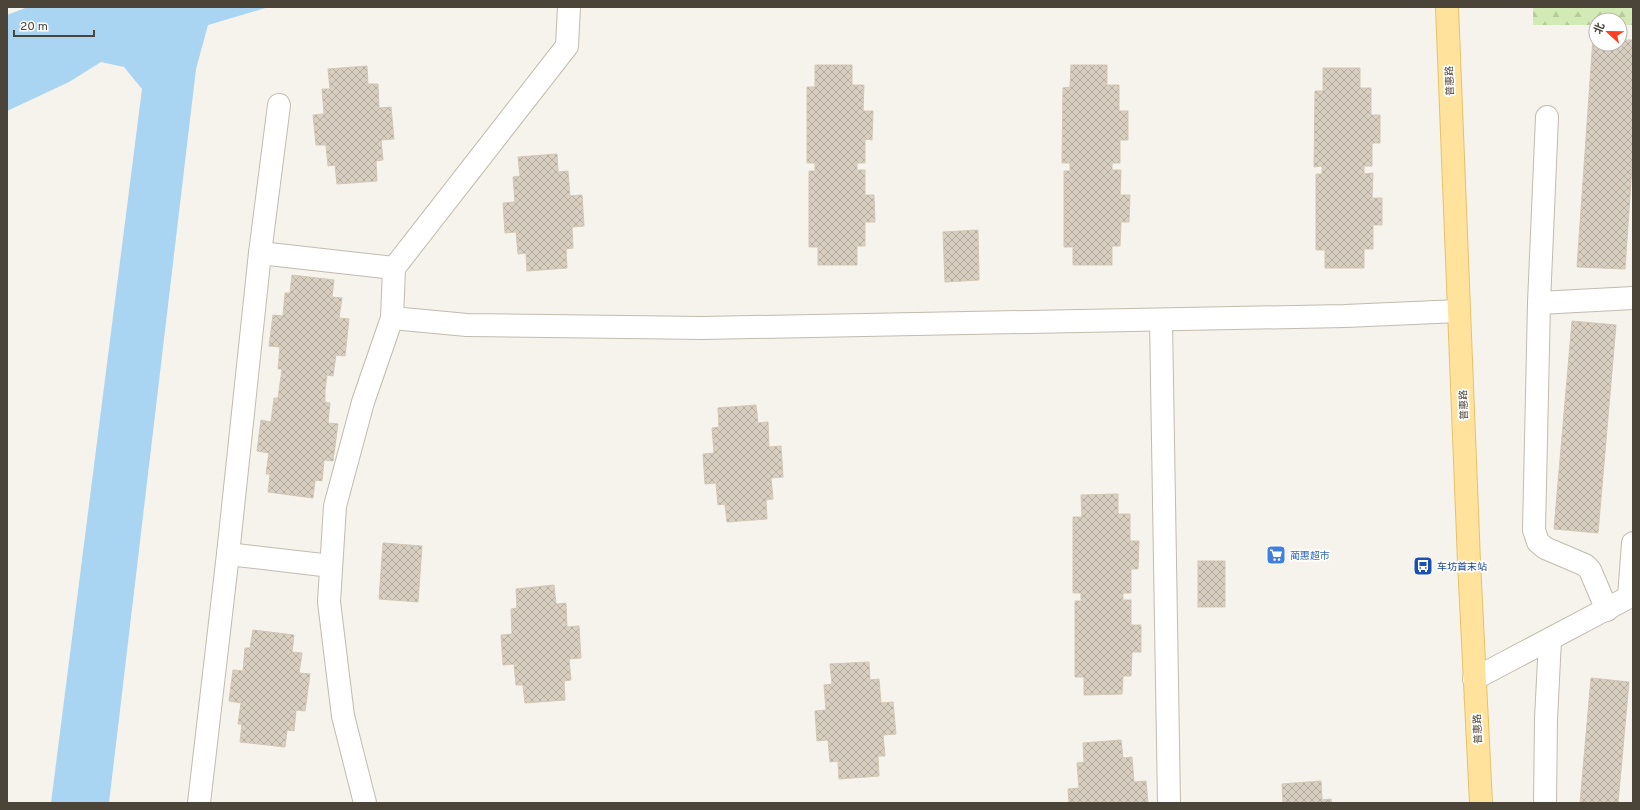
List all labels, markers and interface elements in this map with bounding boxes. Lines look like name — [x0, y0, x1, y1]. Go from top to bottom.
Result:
scale bar — [14, 12, 94, 38]
north arrow — [1588, 12, 1628, 52]
text: 20 m — [20, 19, 48, 35]
text: 北 — [1591, 21, 1608, 36]
street label: 普惠路 — [1443, 66, 1458, 96]
street label: 普惠路 — [1457, 390, 1472, 420]
supermarket icon: 蔺惠超市 — [1265, 544, 1287, 566]
place label: 蔺惠超市 — [1290, 550, 1330, 563]
bus stop icon: 车坊首末站 — [1412, 555, 1434, 577]
place label: 车坊首末站 — [1437, 561, 1487, 574]
street label: 普惠路 — [1471, 714, 1486, 744]

